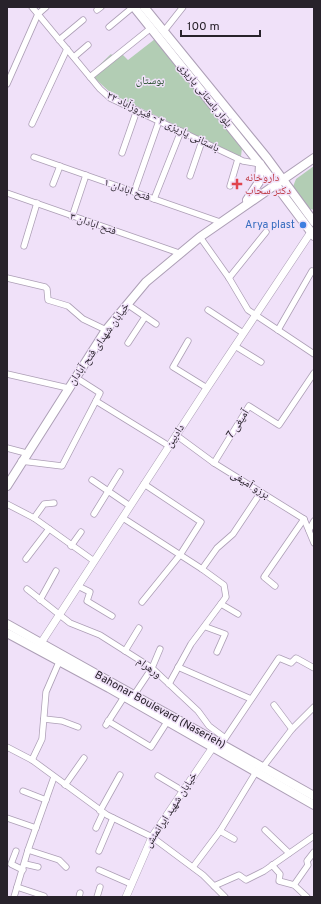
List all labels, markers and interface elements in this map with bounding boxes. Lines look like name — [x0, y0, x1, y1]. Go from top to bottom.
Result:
scale bar — [181, 12, 260, 38]
text: 100 m — [187, 19, 220, 35]
street label: بلوار باستانی پاریزی — [175, 60, 235, 130]
park label: بوستان — [136, 74, 164, 88]
street label: باستانی پاریزی ۲ - فیروزآباد ۲۲ — [104, 89, 222, 155]
place label: داروخانه دکتر سحاب — [245, 171, 291, 198]
street label: فتح ابادان ۱ — [102, 176, 152, 205]
marker: داروخانه دکتر سحاب — [232, 179, 242, 189]
street label: فتح ابادان ۳ — [68, 210, 118, 239]
place label: Arya plast — [245, 218, 295, 232]
marker: Arya plast — [298, 220, 308, 230]
street label: خیابان شهدای فتح آبادان — [65, 300, 133, 388]
street label: آمیغی 7 — [223, 407, 253, 441]
street label: دادبین — [162, 421, 188, 450]
street label: برزو آمیغی — [228, 468, 272, 502]
street label: ورهرام — [134, 654, 164, 682]
street label: Bahonar Boulevard (Naserieh) — [92, 668, 228, 752]
street label: خیابان شهید ایرانمنش — [141, 770, 201, 850]

